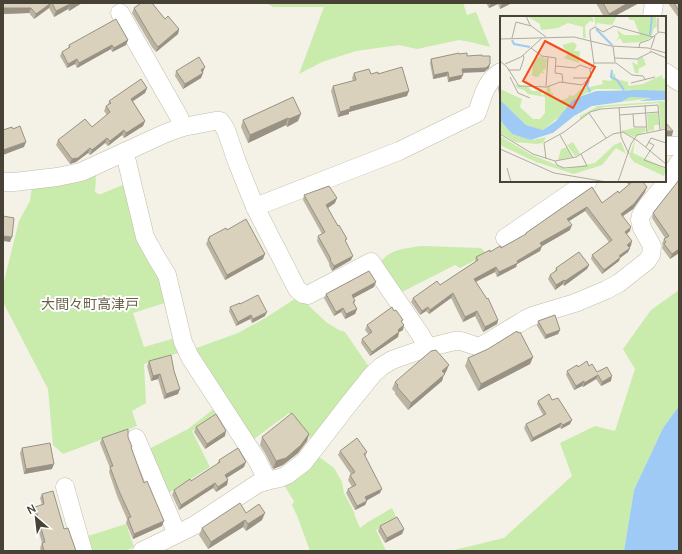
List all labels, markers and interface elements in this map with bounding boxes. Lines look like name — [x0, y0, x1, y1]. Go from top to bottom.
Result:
inset map — [500, 16, 666, 182]
district label: 大間々町高津戸 — [41, 294, 139, 313]
north arrow — [16, 498, 56, 538]
text: N — [24, 500, 38, 517]

